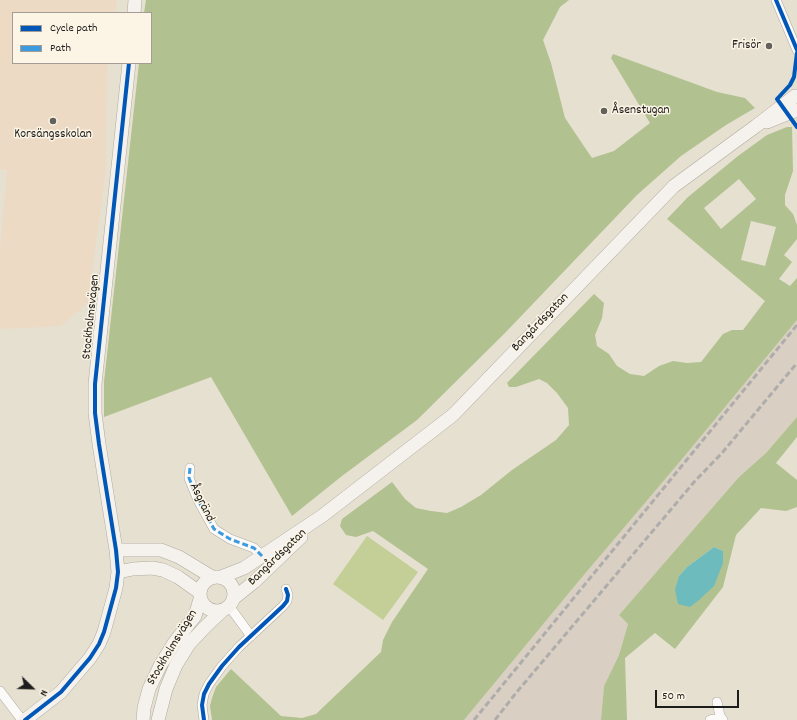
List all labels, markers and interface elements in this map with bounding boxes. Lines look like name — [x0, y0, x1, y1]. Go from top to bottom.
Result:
legend — [12, 12, 152, 64]
text: Cycle path — [50, 20, 98, 37]
place label: Frisör — [732, 38, 761, 54]
text: Path — [50, 40, 71, 57]
marker: Frisör — [764, 41, 774, 51]
place label: Åsenstugan — [612, 103, 670, 119]
marker: Åsenstugan — [599, 106, 609, 116]
marker: Korsängsskolan — [48, 116, 58, 126]
place label: Korsängsskolan — [14, 127, 92, 143]
street label: Stockholmsvägen — [80, 274, 104, 360]
street label: Bangårdsgatan — [509, 290, 573, 356]
street label: Åsgränd — [185, 481, 217, 525]
street label: Bangårdsgatan — [245, 526, 311, 590]
street label: Stockholmsvägen — [144, 607, 202, 689]
north arrow — [12, 668, 52, 708]
scale bar — [657, 682, 741, 708]
text: N — [35, 687, 51, 698]
text: 50 m — [662, 688, 685, 705]

